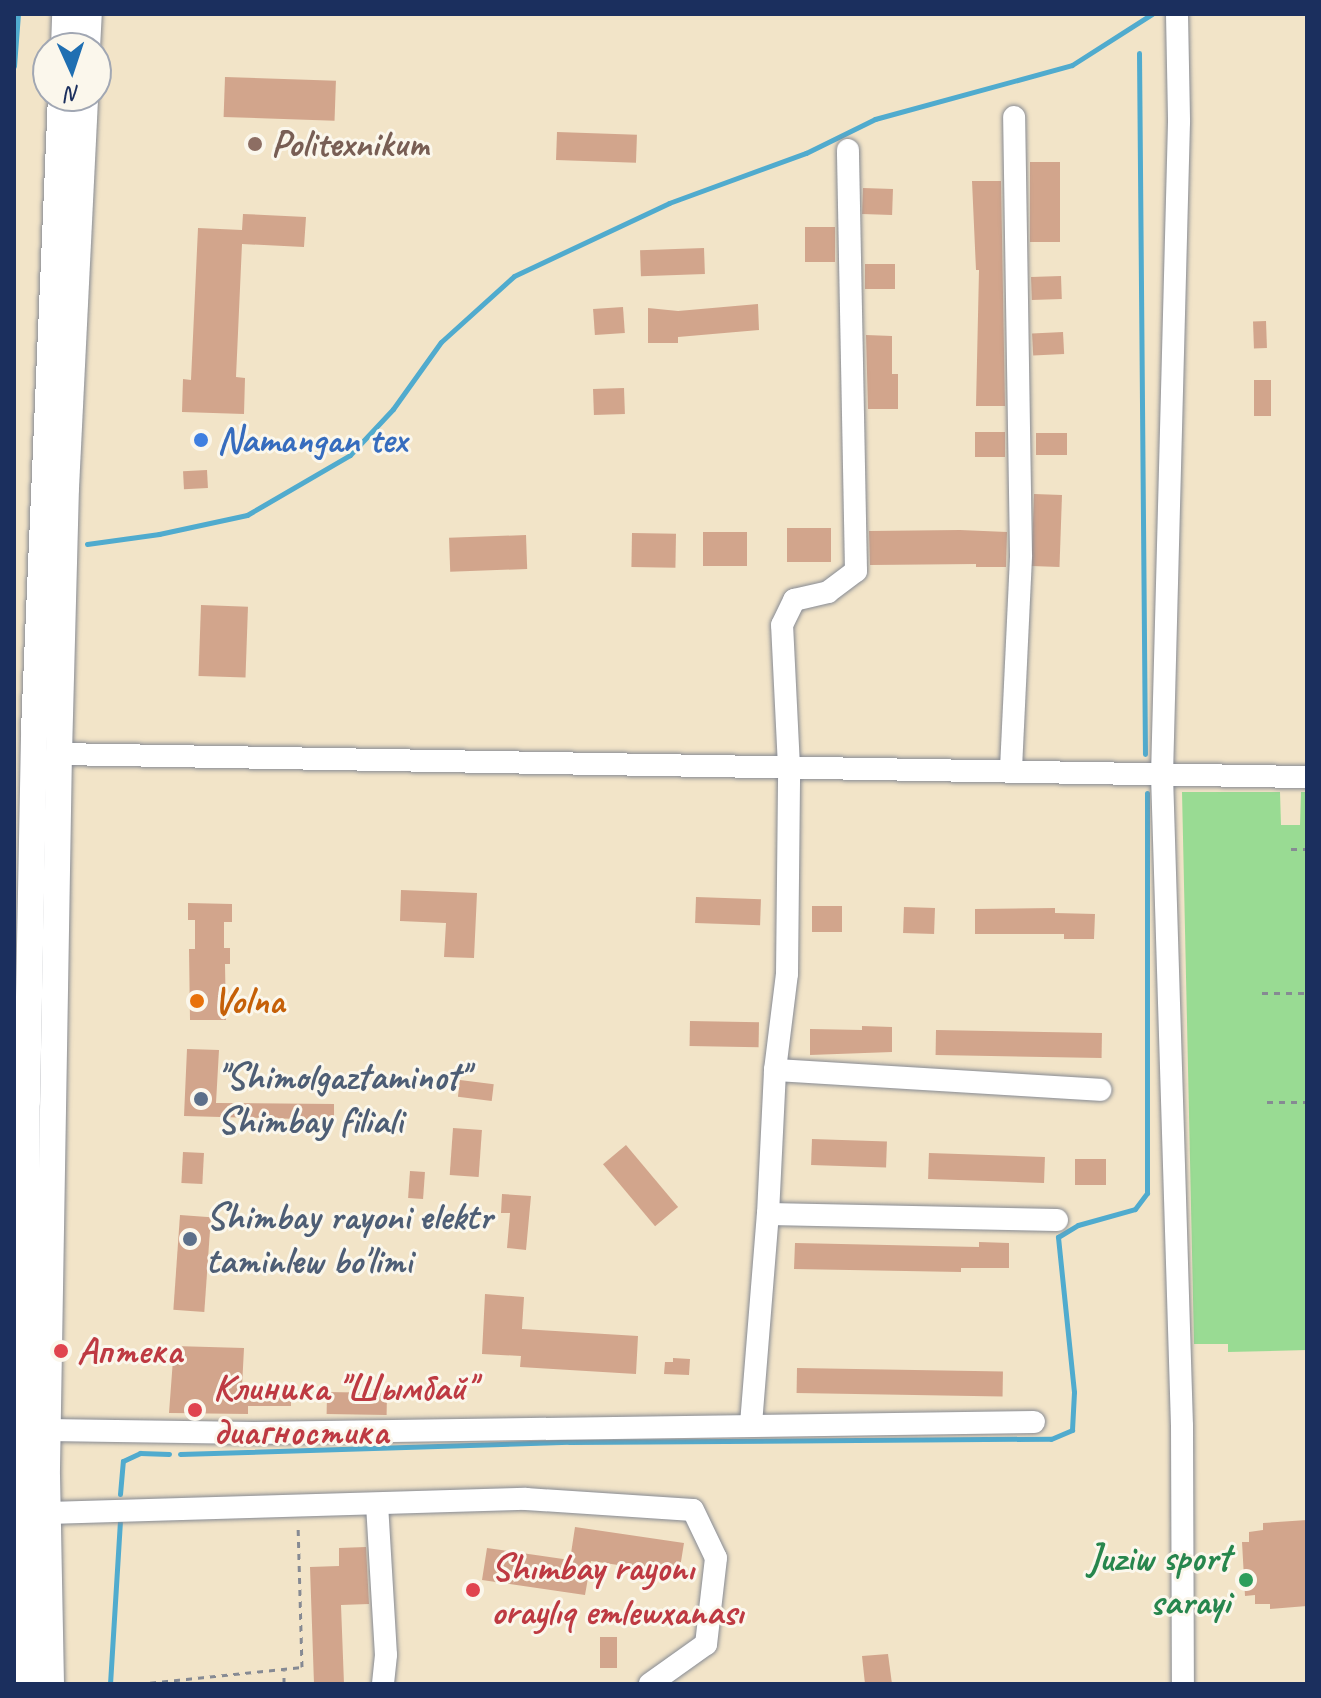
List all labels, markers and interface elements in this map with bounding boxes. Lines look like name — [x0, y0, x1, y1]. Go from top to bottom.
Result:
north arrow — [32, 32, 112, 112]
text: N — [66, 80, 81, 108]
place label: Politexnikum — [271, 121, 429, 167]
marker: Politexnikum — [246, 135, 264, 153]
place label: Namangan tex — [217, 417, 407, 463]
marker: Namangan tex — [192, 431, 210, 449]
place label: Volna — [213, 978, 284, 1024]
marker: Volna — [188, 992, 206, 1010]
place label: "Shimolgaztaminot" Shimbay filiali — [217, 1054, 468, 1144]
marker: "Shimolgaztaminot" Shimbay filiali — [192, 1090, 210, 1108]
place label: Shimbay rayoni elektr taminlew bo'limi — [206, 1194, 493, 1284]
marker: Shimbay rayoni elektr taminlew bo'limi — [181, 1230, 199, 1248]
place label: Аптека — [77, 1328, 182, 1374]
marker: Аптека — [52, 1342, 70, 1360]
place label: Клиника "Шымбай" диагностика — [213, 1365, 475, 1454]
marker: Клиника "Шымбай" диагностика — [184, 1399, 206, 1421]
place label: Juziw sport sarayi — [1088, 1535, 1230, 1624]
place label: Shımbay rayonı oraylıq emlewxanası — [491, 1545, 742, 1634]
marker: Juziw sport sarayi — [1237, 1571, 1255, 1589]
marker: Shımbay rayonı oraylıq emlewxanası — [462, 1579, 484, 1601]

